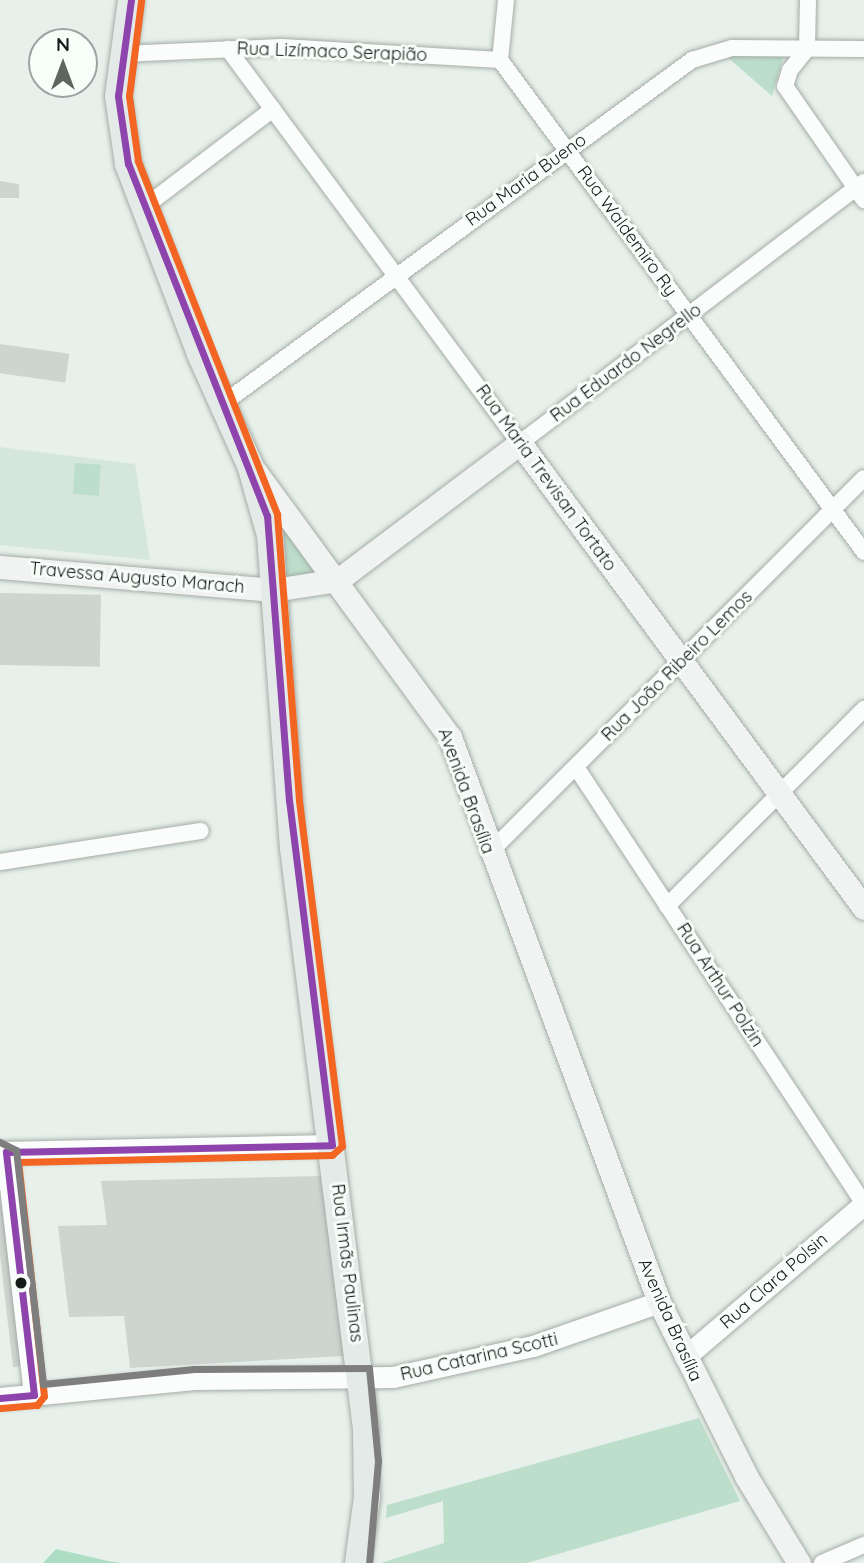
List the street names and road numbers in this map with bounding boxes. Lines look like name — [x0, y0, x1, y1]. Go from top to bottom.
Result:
street label: Rua Lizímaco Serapião — [236, 38, 428, 66]
street label: Rua Maria Bueno — [462, 129, 590, 231]
street label: Rua Waldemiro Ry — [572, 162, 682, 300]
street label: Rua Eduardo Negrello — [546, 299, 706, 427]
street label: Rua Maria Trevisan Tortato — [471, 380, 621, 576]
street label: Travessa Augusto Marach — [29, 558, 245, 598]
street label: Rua João Ribeiro Lemos — [597, 586, 757, 746]
street label: Avenida Brasília — [433, 725, 499, 857]
street label: Rua Arthur Polzin — [672, 919, 768, 1051]
street label: Rua Irmãs Paulinas — [327, 1183, 367, 1343]
street label: Rua Clara Polsin — [716, 1228, 832, 1334]
street label: Avenida Brasília — [633, 1255, 707, 1385]
street label: Rua Catarina Scotti — [398, 1328, 560, 1386]

